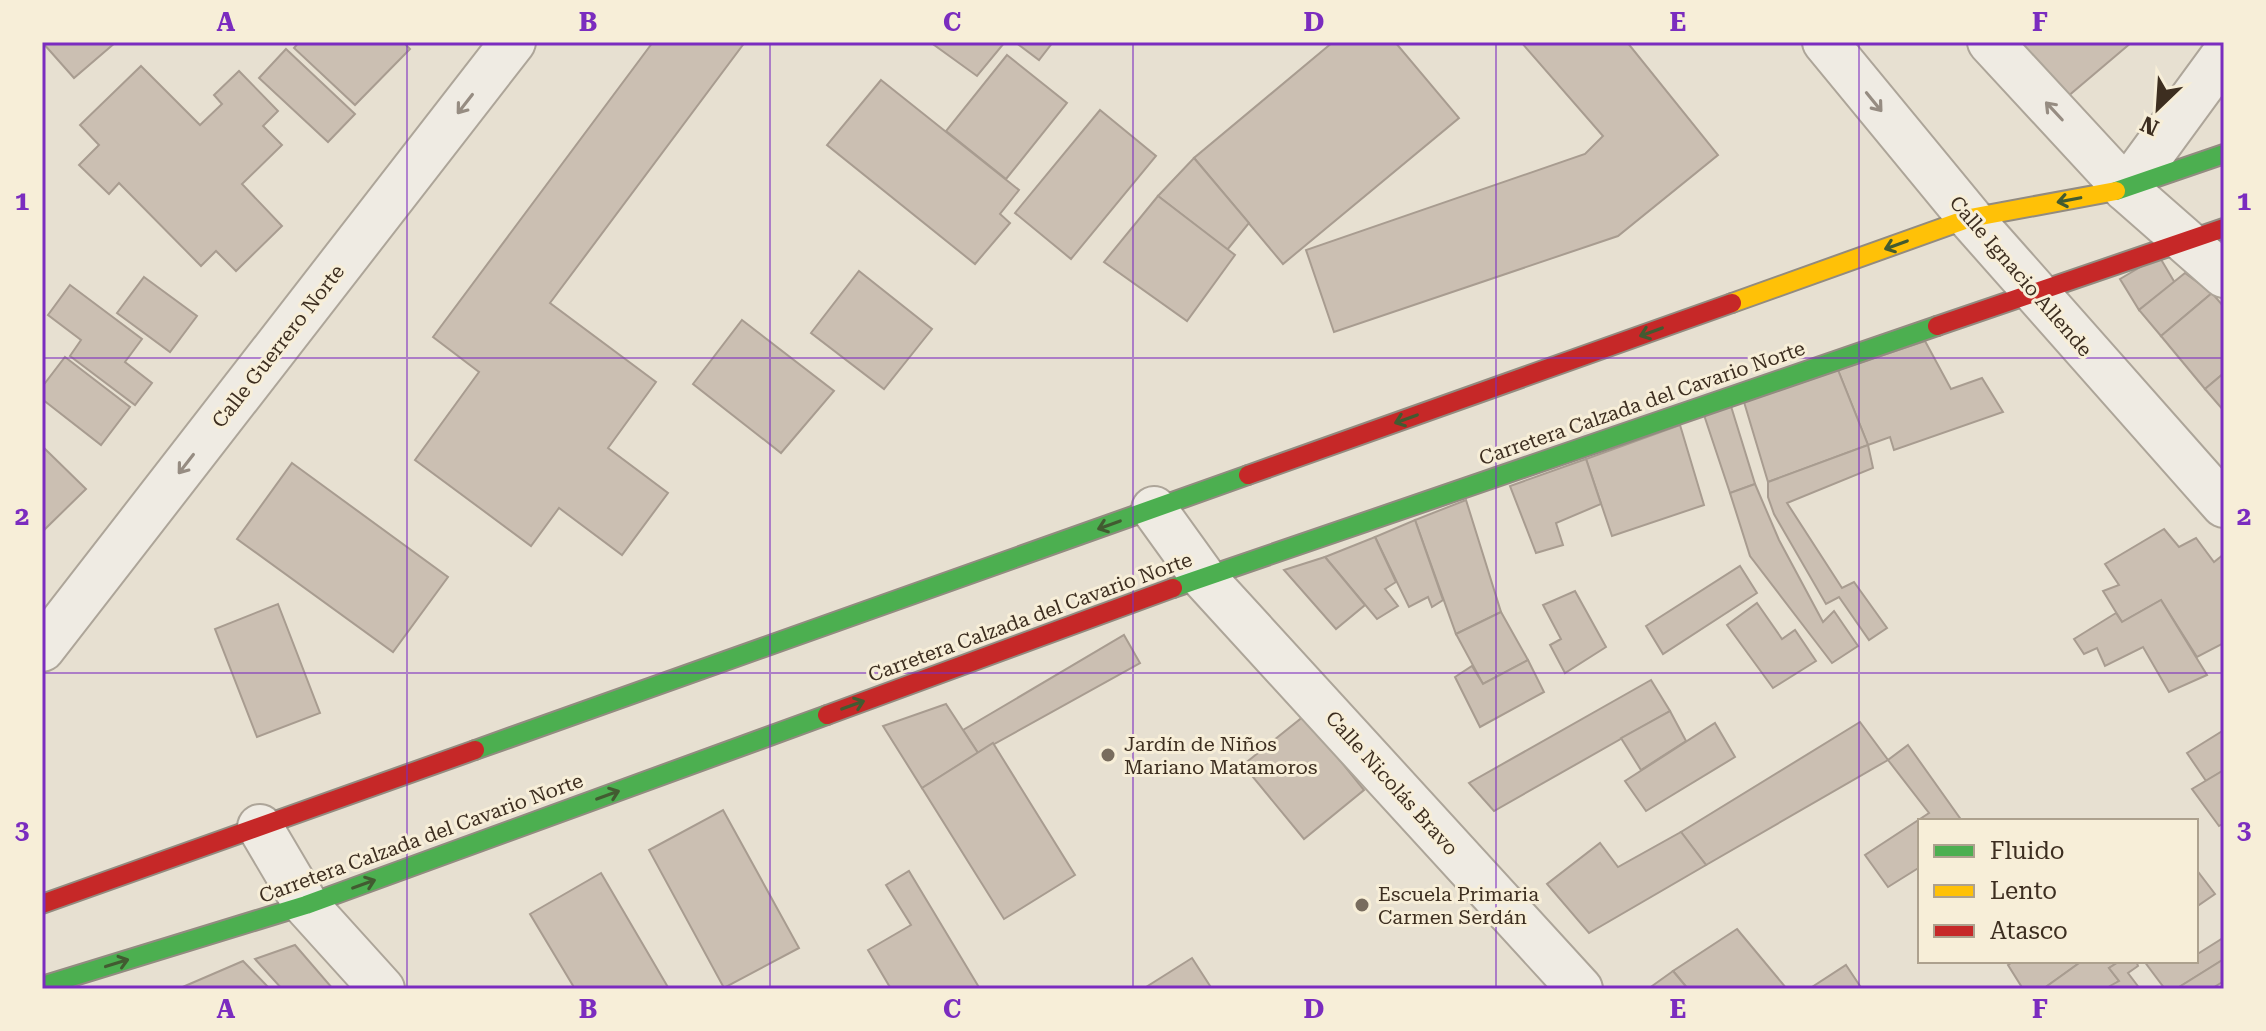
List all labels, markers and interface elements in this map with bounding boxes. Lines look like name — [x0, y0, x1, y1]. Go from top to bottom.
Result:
text: A — [217, 7, 236, 37]
text: B — [579, 7, 597, 37]
text: C — [943, 7, 961, 37]
text: D — [1304, 7, 1324, 37]
text: E — [1670, 7, 1686, 37]
text: F — [2032, 7, 2048, 37]
north arrow — [2118, 68, 2198, 148]
one-way arrow — [1865, 91, 1883, 112]
one-way arrow — [457, 93, 474, 114]
one-way arrow — [2044, 101, 2063, 121]
text: N — [2137, 111, 2163, 141]
text: 1 — [15, 186, 29, 216]
text: 1 — [2237, 186, 2251, 216]
street label: Calle Ignacio Allende — [1945, 191, 2097, 361]
one-way arrow — [2057, 193, 2082, 208]
one-way arrow — [1884, 238, 1909, 253]
street label: Calle Guerrero Norte — [207, 260, 349, 432]
one-way arrow — [1640, 326, 1664, 340]
street label: Carretera Calzada del Cavario Norte — [1476, 336, 1808, 470]
one-way arrow — [1395, 413, 1419, 427]
one-way arrow — [177, 453, 194, 474]
text: 2 — [15, 501, 29, 531]
text: 2 — [2237, 501, 2251, 531]
one-way arrow — [1097, 519, 1122, 533]
street label: Carretera Calzada del Cavario Norte — [865, 547, 1195, 687]
one-way arrow — [840, 697, 865, 712]
street label: Calle Nicolás Bravo — [1321, 706, 1463, 860]
place label: Jardín de Niños Mariano Matamoros — [1124, 732, 1317, 779]
marker: Jardín de Niños Mariano Matamoros — [1099, 746, 1117, 764]
street label: Carretera Calzada del Cavario Norte — [256, 768, 586, 908]
one-way arrow — [596, 787, 620, 801]
text: 3 — [15, 815, 29, 845]
text: 3 — [2237, 815, 2251, 845]
legend — [1918, 819, 2198, 963]
text: Fluido — [1990, 837, 2065, 865]
one-way arrow — [351, 876, 376, 890]
text: Lento — [1990, 877, 2057, 905]
place label: Escuela Primaria Carmen Serdán — [1378, 882, 1539, 929]
marker: Escuela Primaria Carmen Serdán — [1353, 896, 1371, 914]
text: Atasco — [1990, 917, 2068, 945]
one-way arrow — [103, 955, 129, 970]
text: A — [217, 994, 236, 1024]
text: B — [579, 994, 597, 1024]
text: C — [943, 994, 961, 1024]
text: D — [1304, 994, 1324, 1024]
text: E — [1670, 994, 1686, 1024]
text: F — [2032, 994, 2048, 1024]

